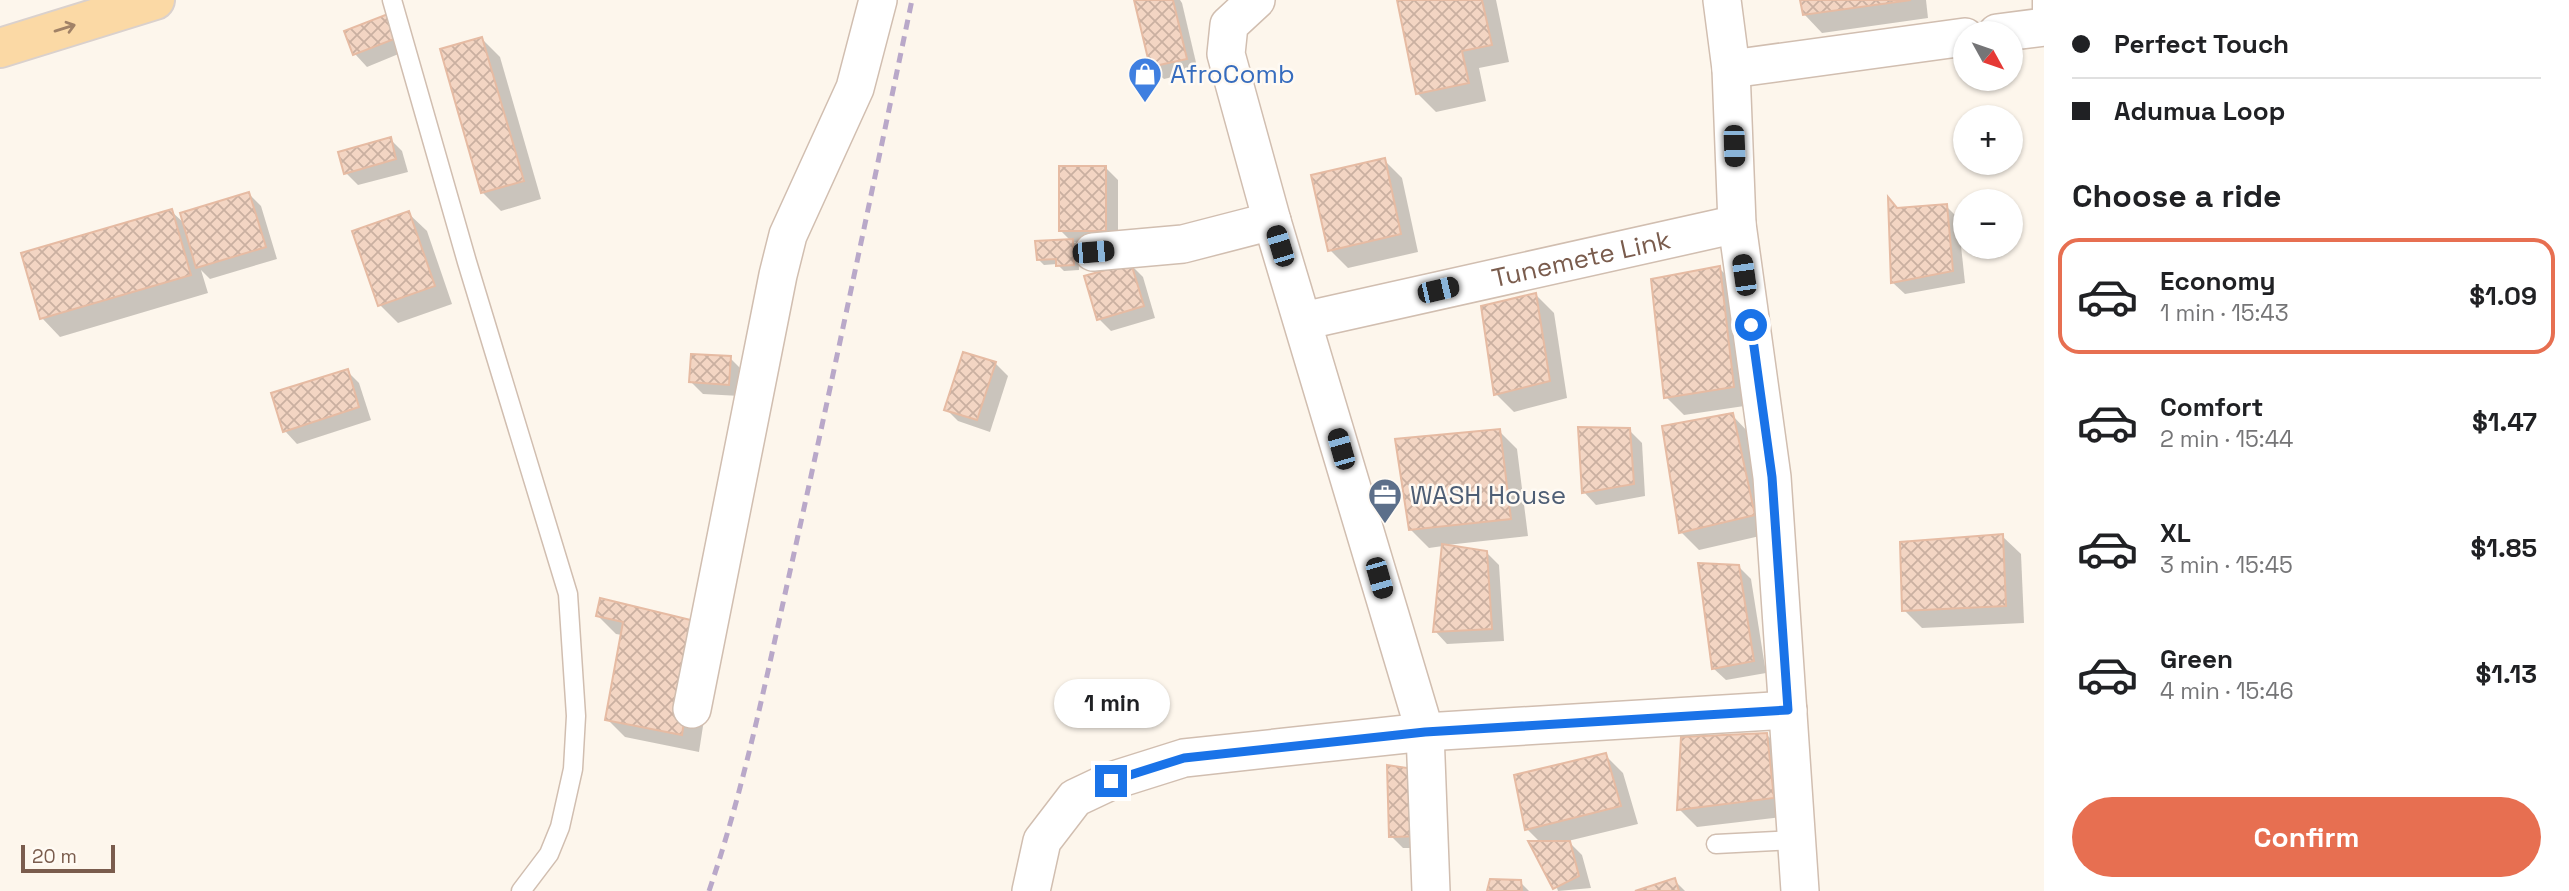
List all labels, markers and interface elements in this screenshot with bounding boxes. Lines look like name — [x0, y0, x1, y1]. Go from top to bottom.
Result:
one-way arrow — [54, 20, 76, 33]
north arrow — [1953, 21, 2023, 91]
map controls — [1953, 21, 2023, 259]
text: Perfect Touch — [2114, 27, 2289, 61]
shop icon: AfroComb — [1126, 55, 1164, 104]
place label: AfroComb — [1170, 57, 1295, 91]
text: Adumua Loop — [2114, 94, 2285, 128]
button: + — [1953, 105, 2023, 175]
car — [1723, 125, 1746, 167]
text: Choose a ride — [2072, 176, 2282, 216]
button: − — [1953, 189, 2023, 259]
street label: Tunemete Link — [1489, 222, 1674, 295]
car — [1264, 223, 1297, 269]
car — [1072, 240, 1115, 264]
car — [1731, 253, 1758, 297]
text: Economy — [2160, 264, 2276, 298]
icon: car — [2076, 265, 2139, 328]
car — [1416, 275, 1461, 305]
text: $1.09 — [2469, 279, 2537, 313]
text: 1 min · 15:43 — [2160, 298, 2289, 328]
route start — [1735, 309, 1767, 341]
text: Comfort — [2160, 390, 2263, 424]
icon: car — [2076, 391, 2139, 454]
text: $1.47 — [2472, 405, 2537, 439]
text: 2 min · 15:44 — [2160, 424, 2293, 454]
car — [1326, 426, 1357, 472]
office icon: WASH House — [1366, 476, 1404, 525]
place label: WASH House — [1410, 478, 1566, 512]
text: XL — [2160, 516, 2191, 550]
icon: car — [2076, 517, 2139, 580]
text: $1.85 — [2471, 531, 2537, 565]
text: 3 min · 15:45 — [2160, 550, 2293, 580]
car — [1364, 555, 1395, 601]
text: Green — [2160, 642, 2233, 676]
icon: car — [2076, 643, 2139, 706]
text: $1.13 — [2476, 657, 2537, 691]
text: 4 min · 15:46 — [2160, 676, 2294, 706]
callout: 1 min — [1053, 680, 1169, 728]
text: 1 min — [1084, 688, 1140, 718]
route end — [1095, 765, 1127, 797]
button: Confirm — [2072, 797, 2541, 877]
scale bar — [21, 842, 116, 874]
text: 20 m — [32, 844, 77, 869]

